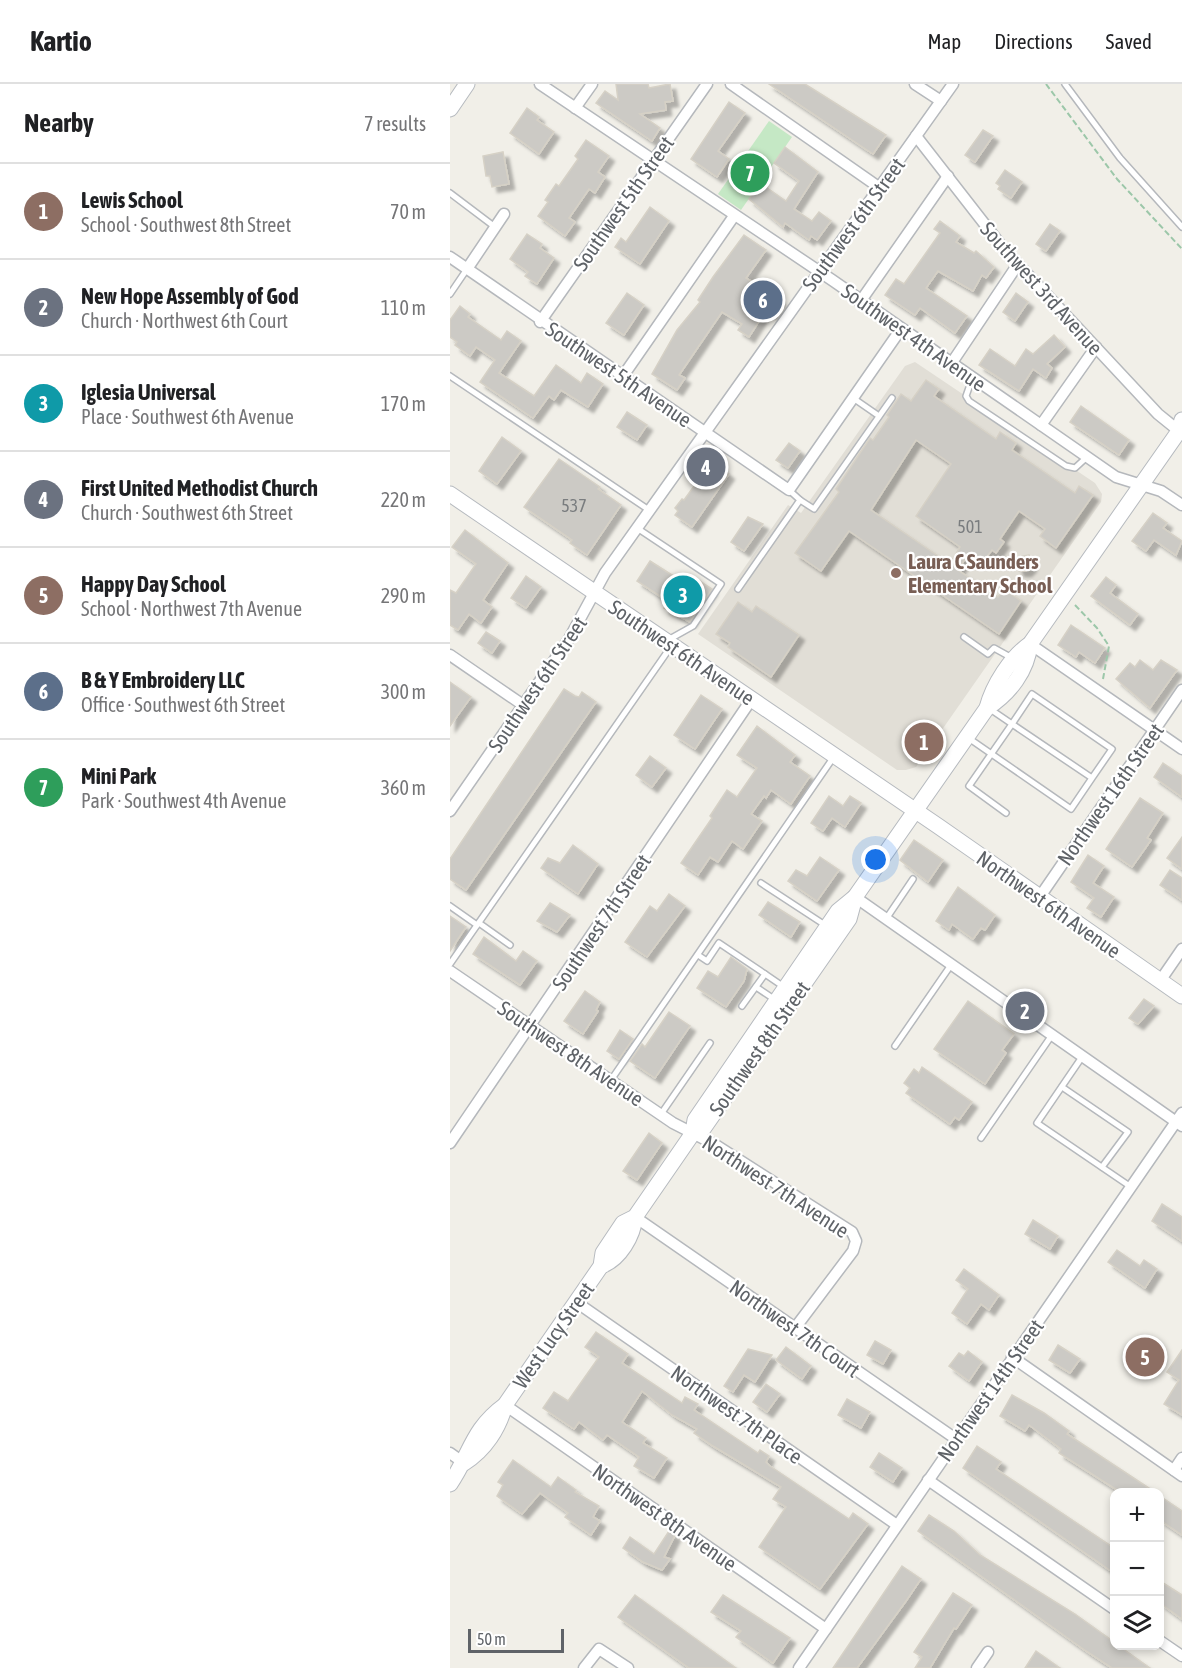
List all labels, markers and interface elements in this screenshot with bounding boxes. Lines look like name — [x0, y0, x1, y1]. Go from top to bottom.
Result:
text: Kartio — [30, 25, 92, 57]
text: Map — [927, 29, 961, 53]
text: Directions — [994, 29, 1073, 53]
text: Saved — [1106, 29, 1152, 53]
text: Nearby — [24, 108, 94, 138]
text: 7 results — [364, 112, 426, 135]
street label: Southwest 5th Street — [568, 131, 678, 275]
pin: 7 — [730, 150, 770, 196]
street label: Southwest 6th Street — [797, 153, 909, 295]
text: Lewis School — [81, 187, 183, 213]
text: 1 — [39, 200, 48, 223]
text: 70 m — [390, 200, 426, 223]
text: School · Southwest 8th Street — [81, 213, 291, 236]
street label: Southwest 3rd Avenue — [976, 217, 1108, 359]
pin: 6 — [744, 278, 782, 322]
street label: Southwest 4th Avenue — [837, 278, 991, 396]
text: New Hope Assembly of God — [81, 283, 299, 309]
text: 2 — [39, 296, 48, 319]
text: 110 m — [381, 296, 426, 319]
text: Church · Northwest 6th Court — [81, 309, 288, 332]
street label: Southwest 5th Avenue — [542, 316, 696, 432]
text: Iglesia Universal — [81, 379, 216, 405]
text: 3 — [39, 392, 48, 415]
text: 170 m — [381, 392, 426, 415]
text: Place · Southwest 6th Avenue — [81, 405, 294, 428]
pin: 4 — [686, 444, 726, 490]
text: First United Methodist Church — [81, 475, 318, 501]
text: 4 — [39, 488, 48, 511]
text: 220 m — [381, 488, 426, 511]
house number: 537 — [561, 495, 587, 516]
text: Church · Southwest 6th Street — [81, 501, 293, 524]
house number: 501 — [957, 516, 983, 537]
place label: Laura C Saunders Elementary School — [908, 549, 1053, 597]
marker: Laura C Saunders Elementary School — [889, 566, 903, 580]
text: Happy Day School — [81, 571, 226, 597]
pin: 3 — [664, 572, 702, 618]
text: 5 — [39, 584, 48, 607]
text: 290 m — [381, 584, 426, 607]
street label: Southwest 6th Avenue — [605, 594, 759, 710]
text: School · Northwest 7th Avenue — [81, 597, 302, 620]
street label: Southwest 6th Street — [483, 612, 591, 756]
text: B & Y Embroidery LLC — [81, 667, 245, 693]
text: 6 — [39, 680, 48, 703]
text: 300 m — [381, 680, 426, 703]
text: Office · Southwest 6th Street — [81, 693, 285, 716]
street label: Northwest 16th Street — [1052, 718, 1168, 870]
pin: 1 — [904, 720, 944, 764]
text: Mini Park — [81, 763, 156, 789]
text: 7 — [39, 776, 48, 799]
text: 360 m — [381, 776, 426, 799]
text: Park · Southwest 4th Avenue — [81, 789, 286, 812]
your location — [861, 845, 890, 874]
street label: Northwest 6th Avenue — [973, 845, 1125, 963]
street label: Southwest 7th Street — [547, 850, 655, 994]
street label: Southwest 8th Street — [704, 976, 814, 1120]
pin: 2 — [1006, 988, 1044, 1034]
street label: Southwest 8th Avenue — [494, 995, 648, 1111]
street label: Northwest 7th Avenue — [698, 1130, 854, 1242]
street label: Northwest 7th Court — [725, 1274, 865, 1382]
street label: West Lucy Street — [508, 1277, 598, 1393]
street label: Northwest 14th Street — [932, 1314, 1048, 1466]
pin: 5 — [1126, 1334, 1164, 1380]
street label: Northwest 7th Place — [667, 1360, 807, 1468]
street label: Northwest 8th Avenue — [589, 1458, 741, 1576]
map controls — [1110, 1488, 1164, 1650]
button: + — [1110, 1488, 1164, 1542]
button: − — [1110, 1542, 1164, 1596]
button: layers — [1110, 1596, 1164, 1650]
scale bar — [468, 1626, 564, 1654]
text: 50 m — [477, 1630, 506, 1648]

